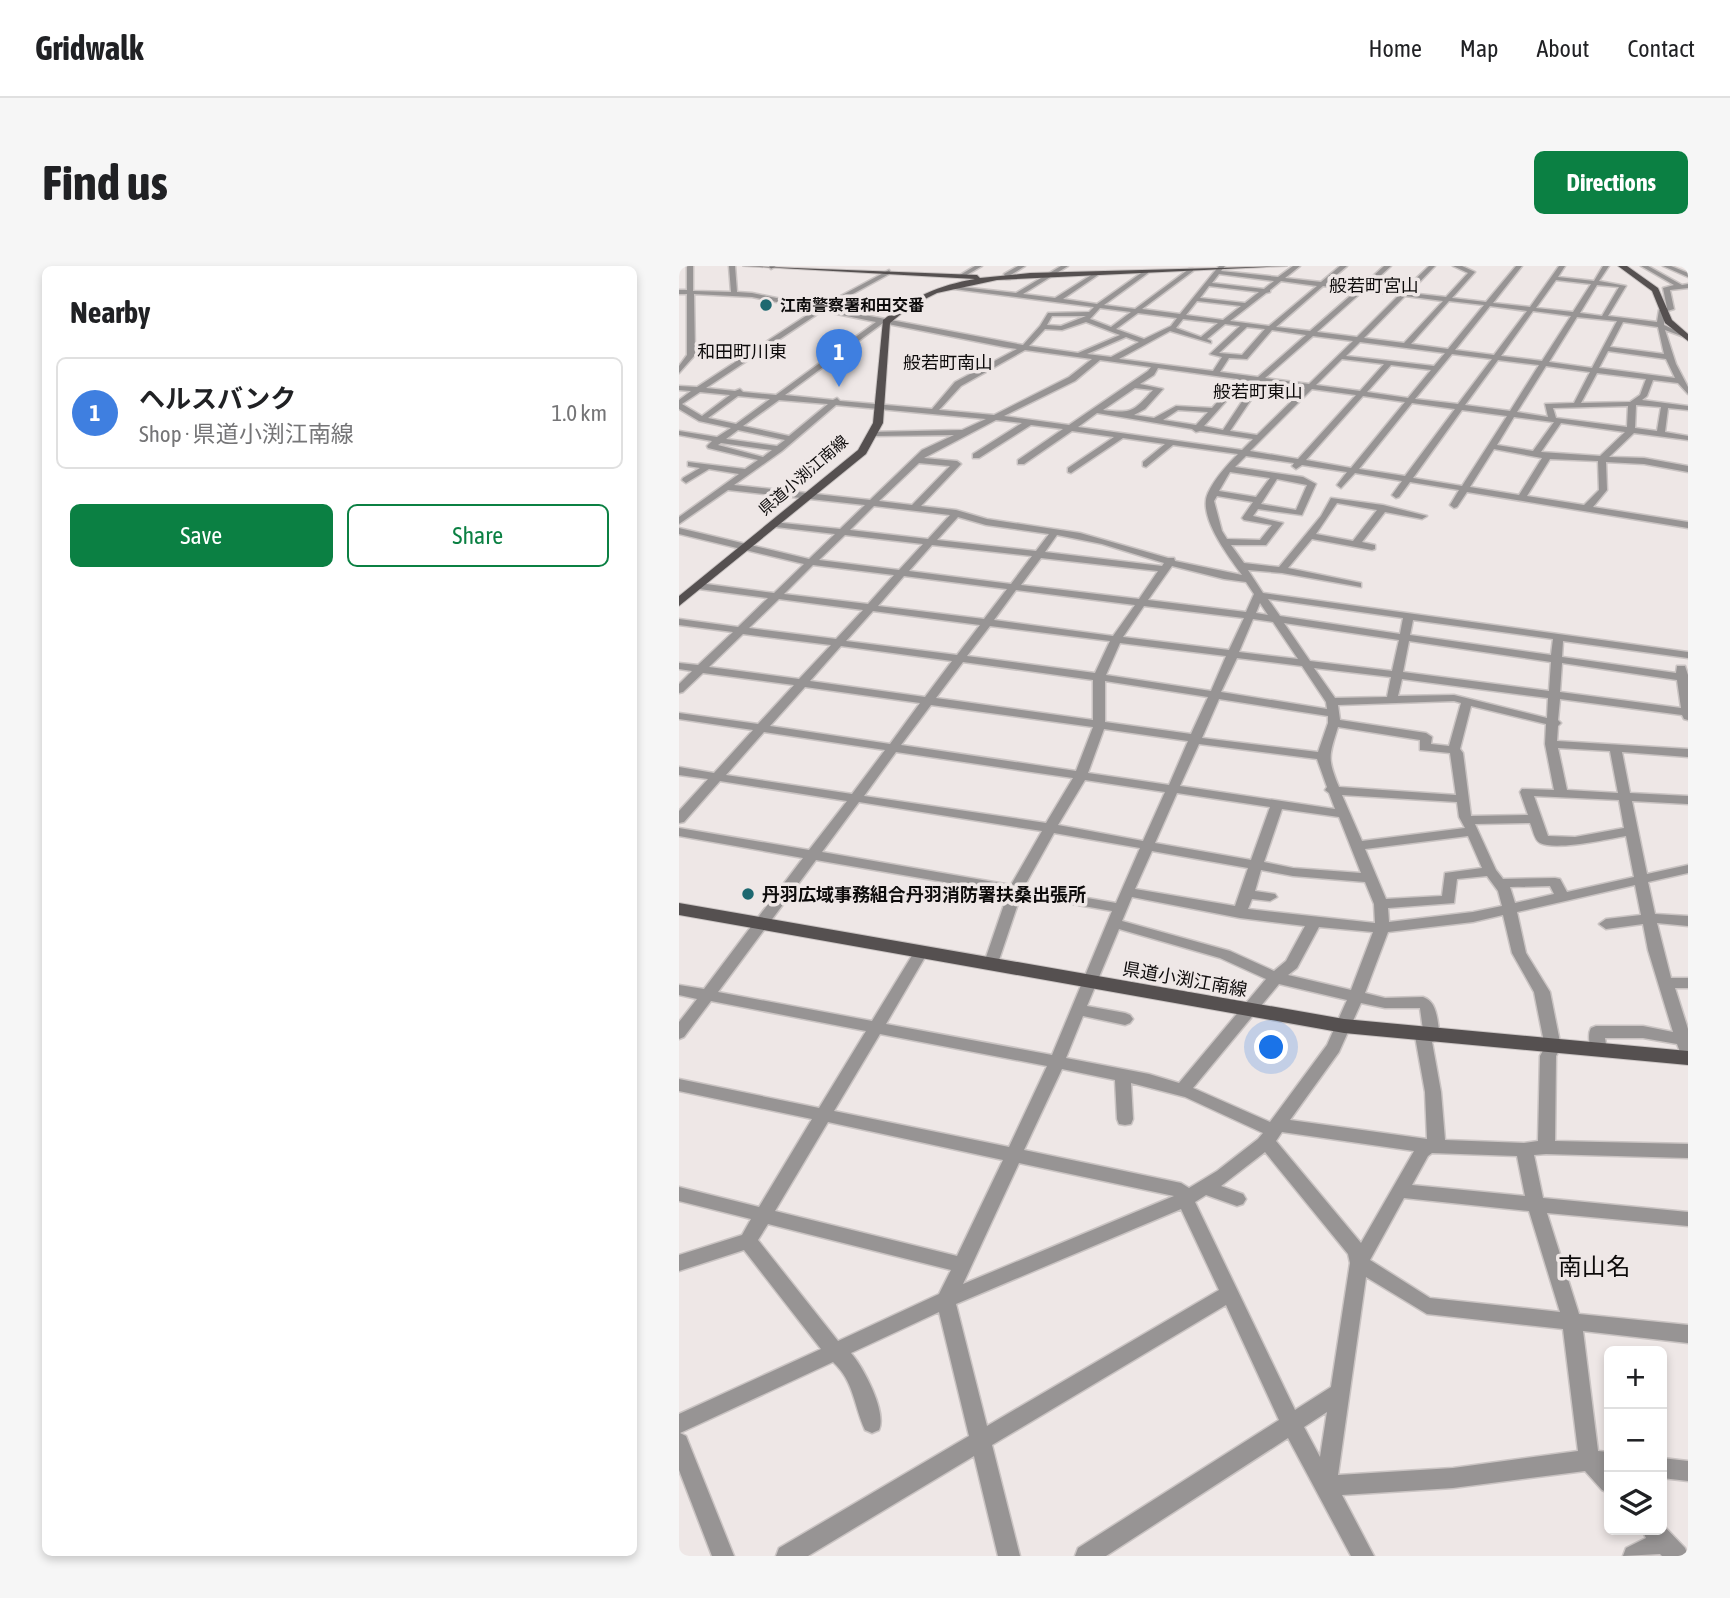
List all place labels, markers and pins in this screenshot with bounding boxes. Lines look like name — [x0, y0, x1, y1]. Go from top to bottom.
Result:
place label: 江南警察署和田交番 — [780, 296, 924, 314]
marker: 江南警察署和田交番 — [758, 297, 774, 313]
pin: 1 — [816, 329, 862, 387]
place label: 丹羽広域事務組合丹羽消防署扶桑出張所 — [762, 884, 1086, 905]
marker: 丹羽広域事務組合丹羽消防署扶桑出張所 — [740, 886, 756, 902]

